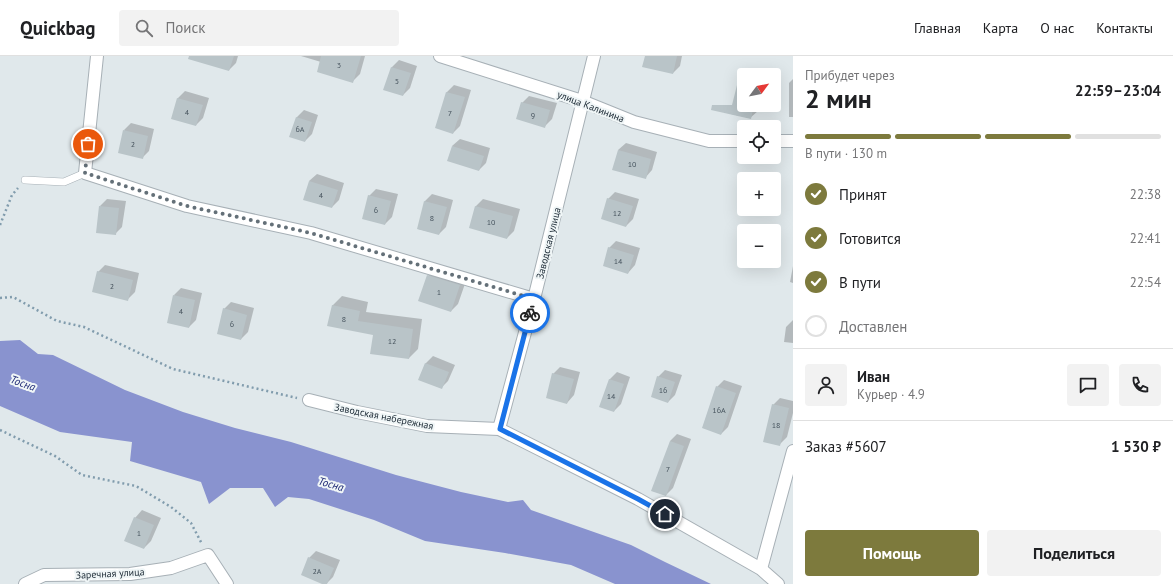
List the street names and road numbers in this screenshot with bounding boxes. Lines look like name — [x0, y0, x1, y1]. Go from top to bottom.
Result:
street label: улица Калинина — [555, 88, 626, 125]
street label: Заводская улица — [533, 206, 564, 280]
street label: Заводская набережная — [333, 401, 435, 433]
street label: Заречная улица — [75, 565, 145, 582]

